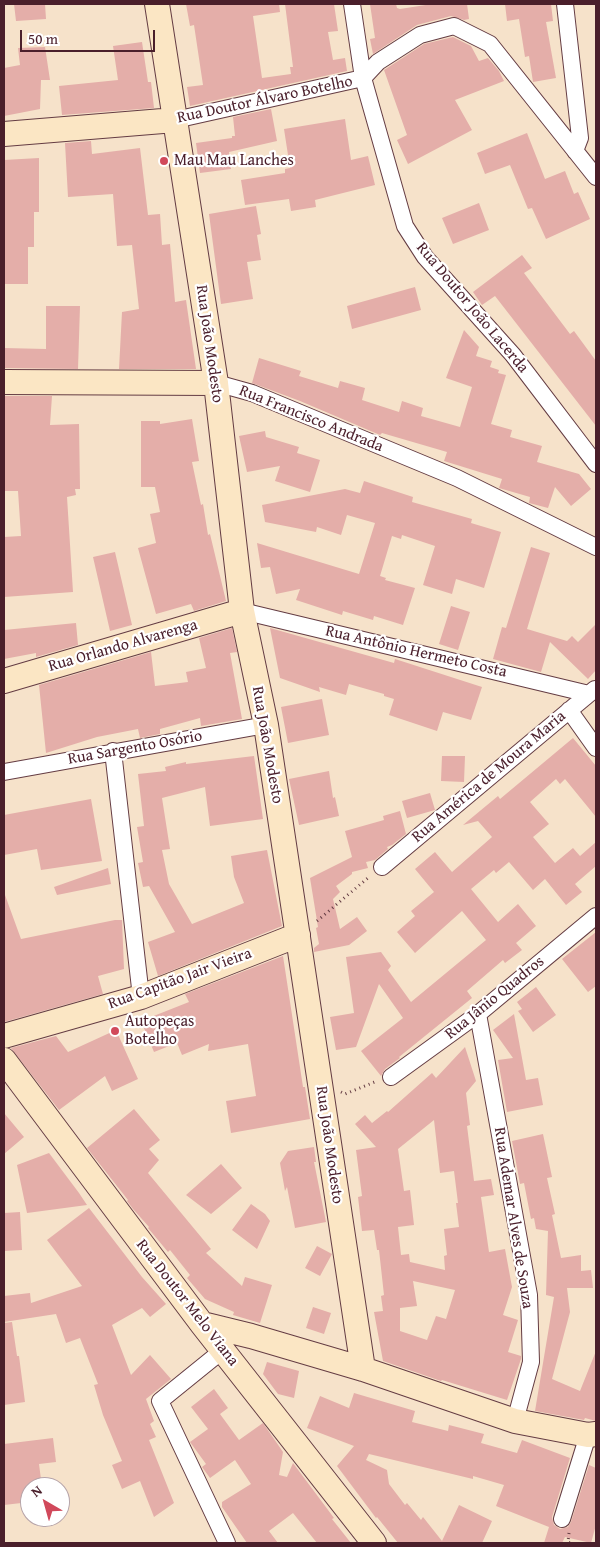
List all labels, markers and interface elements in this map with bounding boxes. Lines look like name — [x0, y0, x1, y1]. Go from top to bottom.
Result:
scale bar — [22, 20, 158, 52]
text: 50 m — [28, 28, 58, 49]
street label: Rua Doutor Álvaro Botelho — [176, 72, 354, 128]
place label: Mau Mau Lanches — [174, 151, 294, 171]
marker: Mau Mau Lanches — [158, 155, 170, 167]
street label: Rua Doutor João Lacerda — [412, 239, 532, 377]
street label: Rua João Modesto — [191, 284, 227, 404]
street label: Rua Francisco Andrada — [236, 381, 386, 457]
street label: Rua Orlando Alvarenga — [46, 616, 200, 676]
street label: Rua Antônio Hermeto Costa — [323, 622, 509, 682]
street label: Rua João Modesto — [247, 685, 287, 805]
street label: Rua América de Moura Maria — [408, 707, 570, 847]
street label: Rua Sargento Osório — [66, 727, 204, 769]
street label: Rua Capitão Jair Vieira — [106, 944, 254, 1014]
street label: Rua Jânio Quadros — [442, 952, 548, 1044]
place label: Autopeças Botelho — [125, 1012, 194, 1050]
marker: Autopeças Botelho — [109, 1025, 121, 1037]
street label: Rua João Modesto — [311, 1085, 347, 1205]
street label: Rua Ademar Alves de Souza — [489, 1126, 537, 1310]
street label: Rua Doutor Melo Viana — [132, 1236, 242, 1370]
north arrow — [20, 1477, 70, 1527]
text: N — [27, 1480, 46, 1502]

